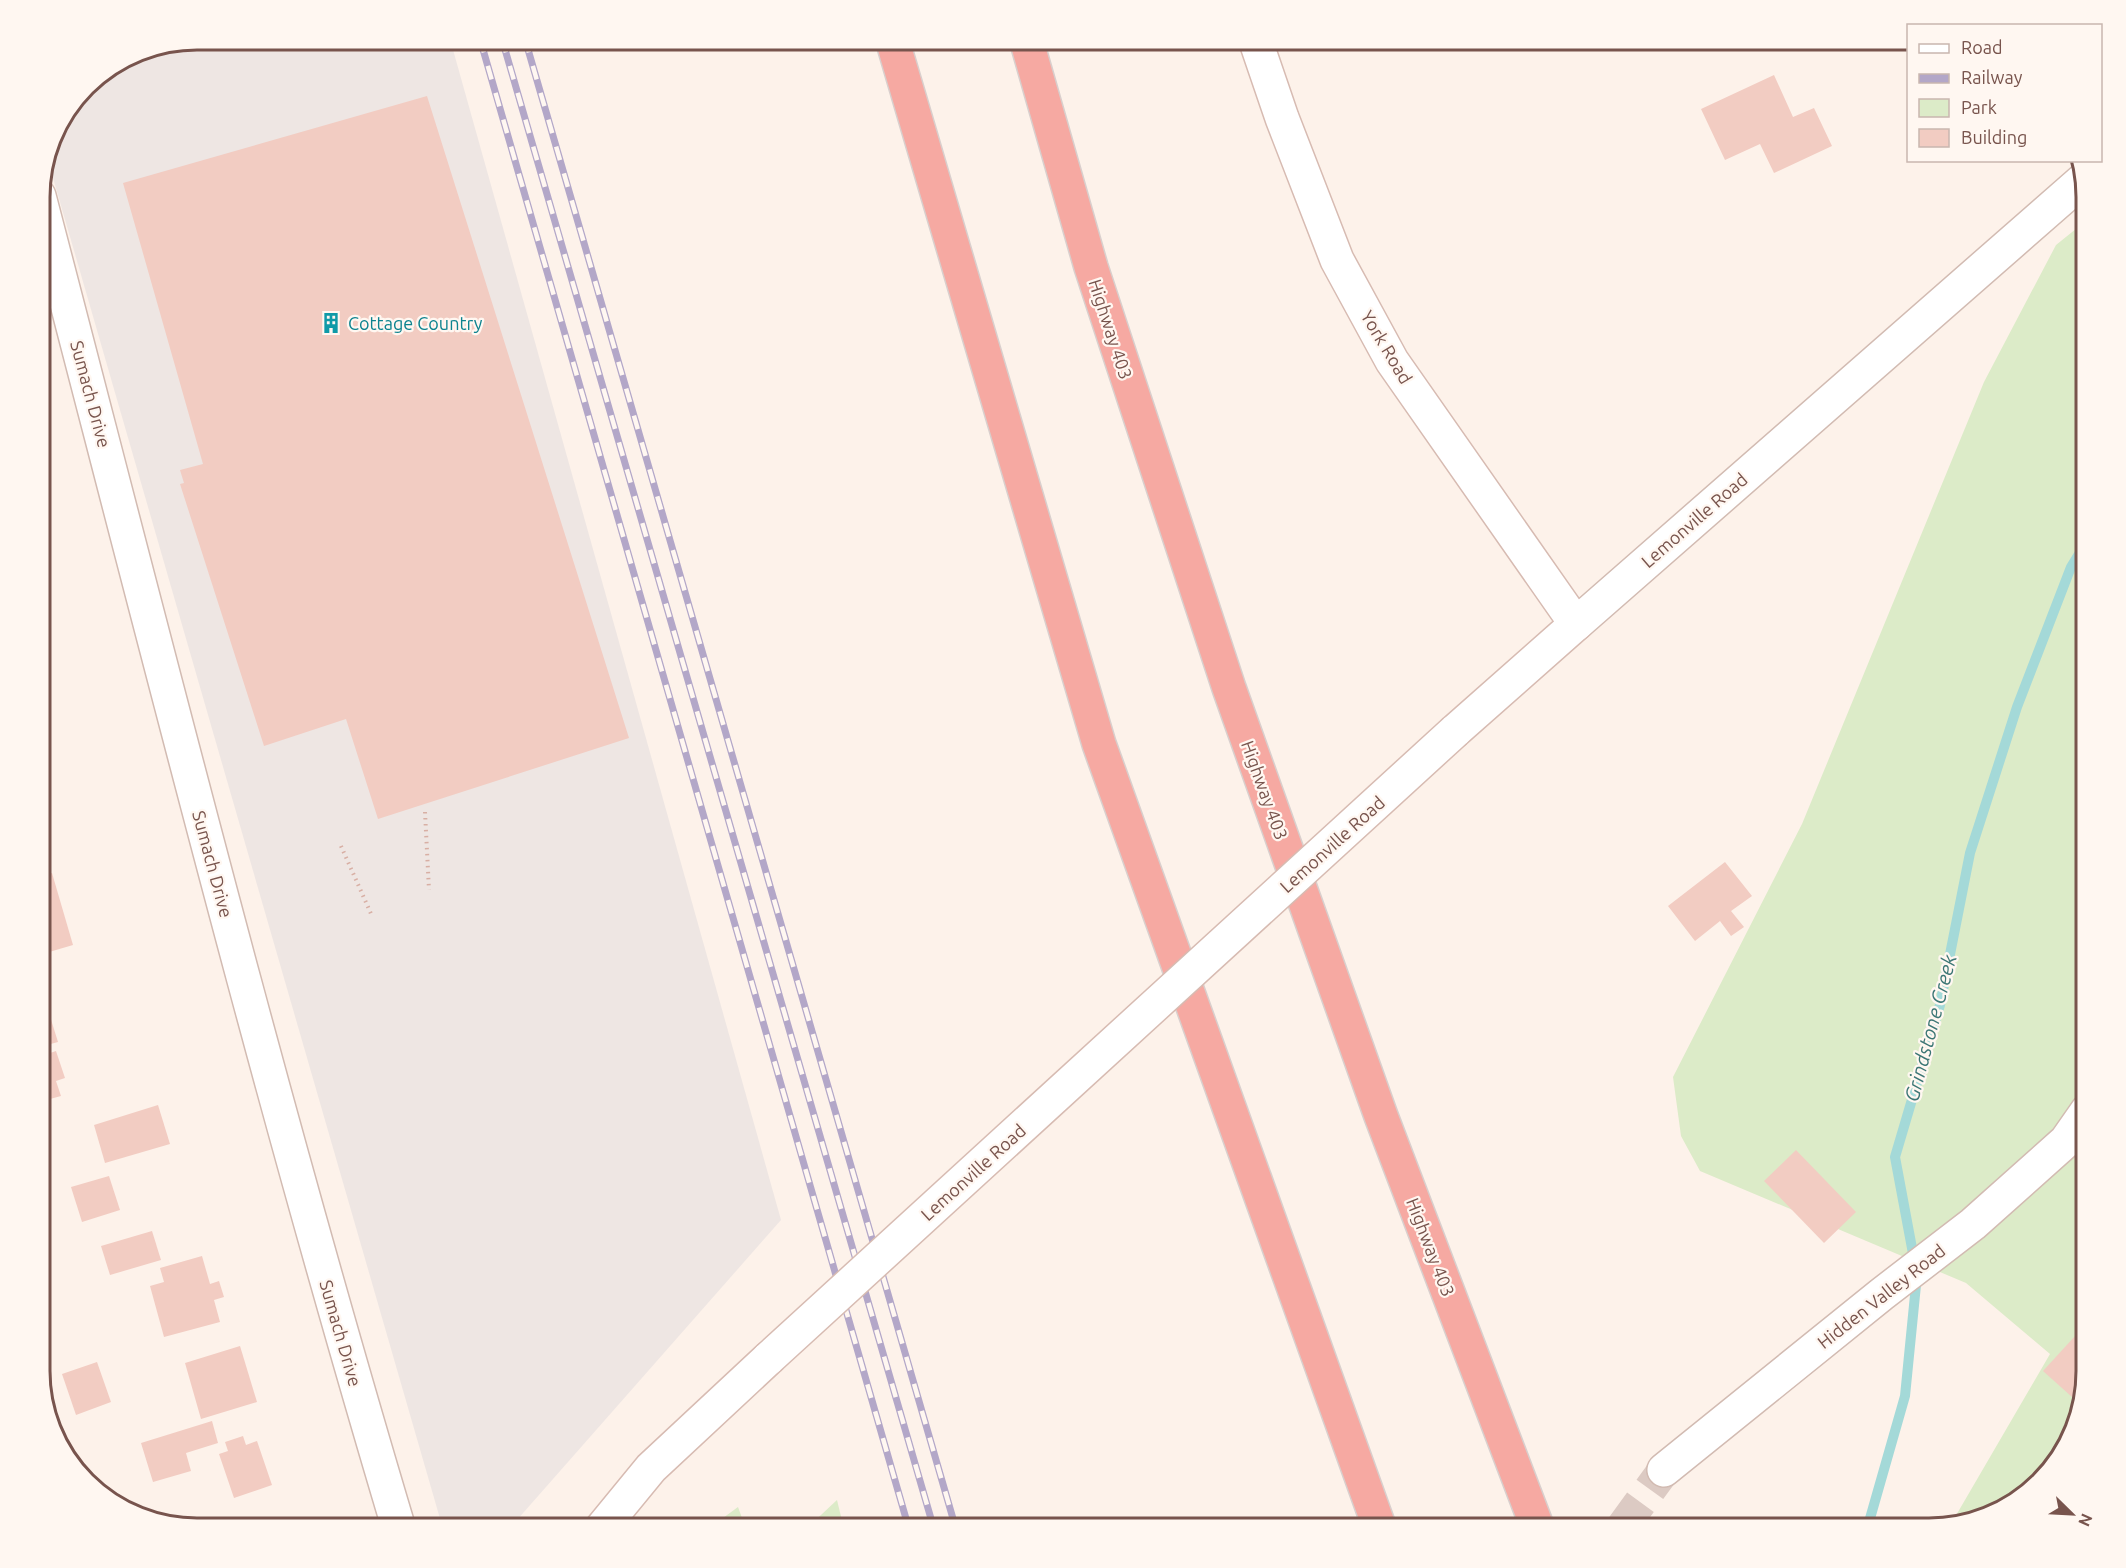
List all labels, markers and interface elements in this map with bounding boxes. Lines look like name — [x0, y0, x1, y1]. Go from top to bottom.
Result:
legend — [1907, 24, 2102, 162]
text: Road — [1961, 37, 2003, 57]
text: Railway — [1961, 67, 2023, 87]
text: Park — [1961, 97, 1997, 117]
text: Building — [1961, 127, 2027, 147]
street label: Highway 403 — [1085, 276, 1137, 382]
street label: York Road — [1357, 307, 1417, 387]
building icon: Cottage Country — [319, 311, 343, 335]
place label: Cottage Country — [348, 313, 483, 333]
street label: Sumach Drive — [67, 338, 115, 450]
street label: Lemonville Road — [1637, 469, 1751, 571]
street label: Highway 403 — [1238, 738, 1292, 842]
street label: Lemonville Road — [1276, 792, 1388, 896]
street label: Sumach Drive — [189, 808, 237, 920]
water label: Grindstone Creek — [1899, 951, 1961, 1104]
street label: Lemonville Road — [917, 1120, 1029, 1224]
street label: Highway 403 — [1403, 1195, 1459, 1299]
street label: Hidden Valley Road — [1813, 1240, 1949, 1352]
street label: Sumach Drive — [316, 1277, 366, 1389]
north arrow — [2042, 1484, 2102, 1544]
text: N — [2075, 1511, 2096, 1529]

